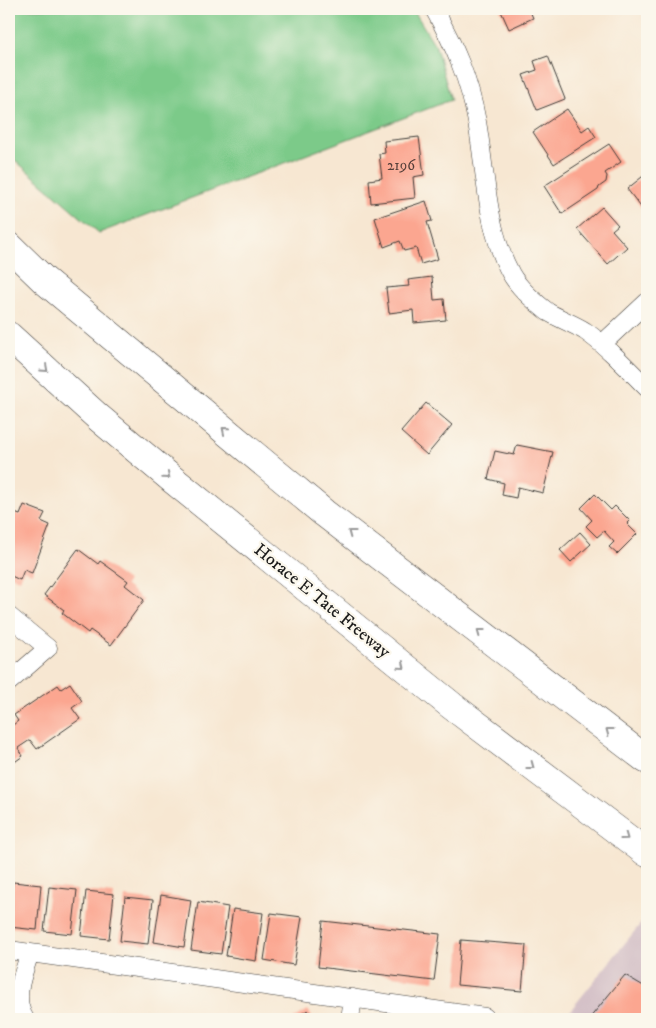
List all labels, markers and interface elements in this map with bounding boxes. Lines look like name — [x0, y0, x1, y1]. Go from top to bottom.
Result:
house number: 2196 — [387, 156, 416, 175]
one-way arrow — [39, 363, 48, 372]
one-way arrow — [222, 427, 231, 436]
one-way arrow — [162, 470, 171, 479]
one-way arrow — [347, 530, 357, 539]
street label: Horace E Tate Freeway — [249, 539, 395, 663]
one-way arrow — [476, 629, 486, 638]
one-way arrow — [397, 661, 406, 670]
one-way arrow — [605, 727, 614, 736]
one-way arrow — [525, 760, 534, 769]
one-way arrow — [619, 831, 629, 840]

